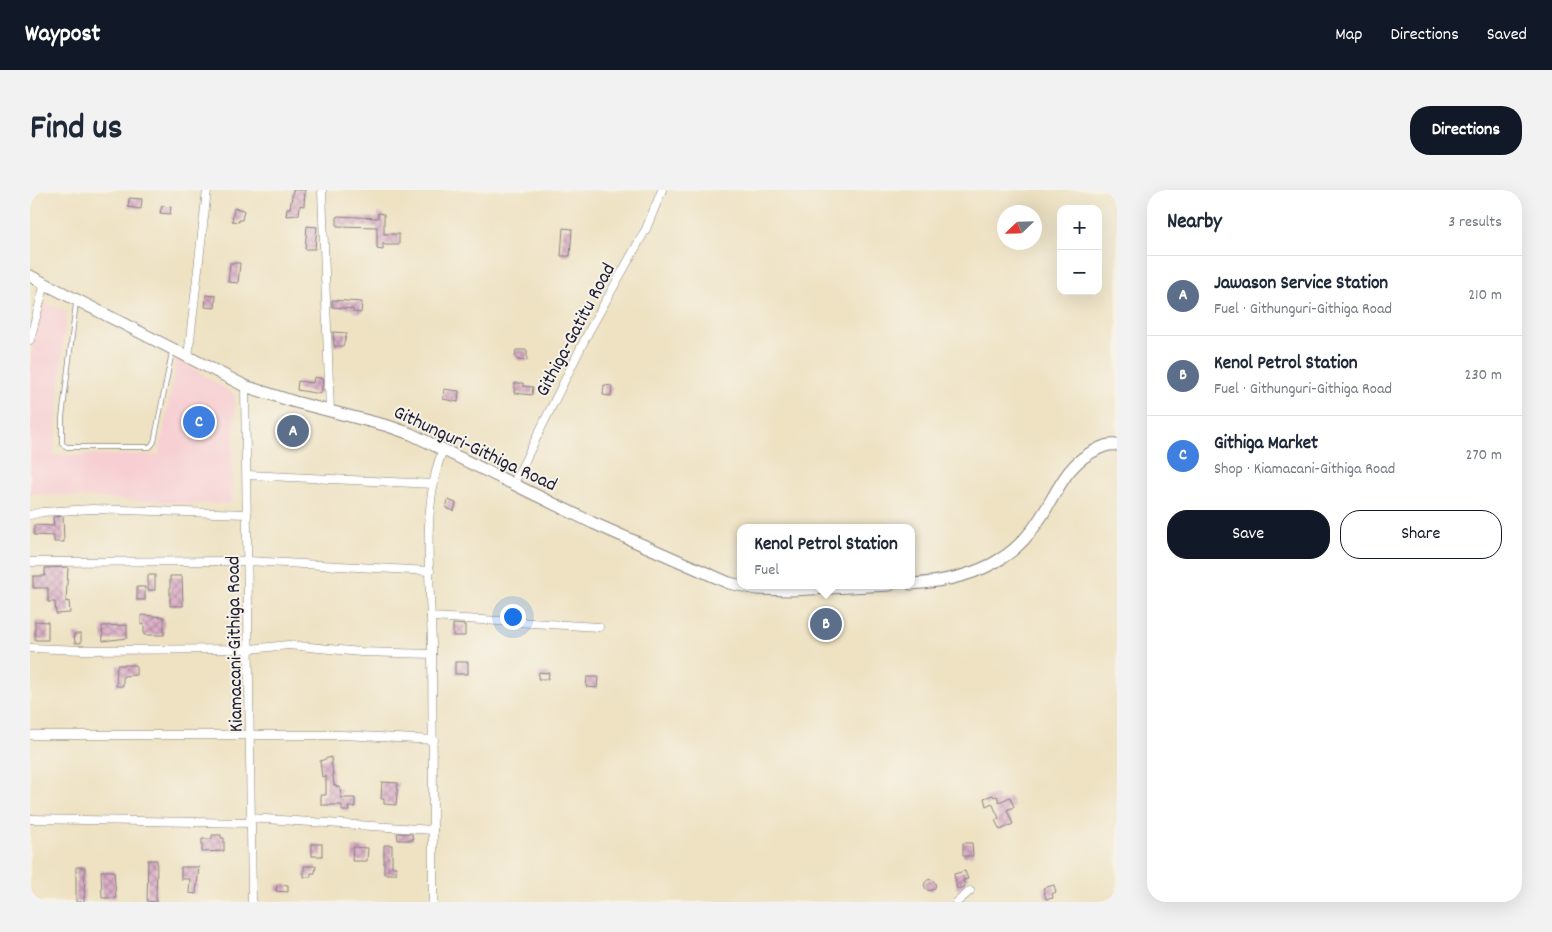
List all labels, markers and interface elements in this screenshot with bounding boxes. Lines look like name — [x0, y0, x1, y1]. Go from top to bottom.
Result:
text: Waypost — [25, 18, 100, 52]
text: Map — [1335, 23, 1362, 48]
text: Directions — [1390, 23, 1459, 48]
text: Saved — [1487, 23, 1527, 48]
text: Find us — [30, 105, 122, 155]
button: Directions — [1410, 106, 1522, 155]
north arrow — [997, 205, 1042, 250]
map controls — [1057, 205, 1102, 295]
button: + — [1057, 205, 1102, 250]
text: Nearby — [1167, 208, 1222, 238]
text: 3 results — [1448, 211, 1502, 234]
button: − — [1057, 250, 1102, 295]
street label: Githiga-Gatitu Road — [530, 259, 624, 402]
text: Jawason Service Station — [1214, 271, 1388, 298]
text: A — [1179, 284, 1187, 307]
text: 210 m — [1468, 284, 1502, 307]
text: Fuel · Githunguri-Githiga Road — [1214, 298, 1392, 321]
text: Kenol Petrol Station — [1214, 351, 1358, 378]
text: B — [1179, 364, 1187, 387]
text: 230 m — [1465, 364, 1502, 387]
text: Fuel · Githunguri-Githiga Road — [1214, 378, 1392, 401]
street label: Githunguri-Githiga Road — [388, 400, 561, 500]
pin: C — [183, 403, 215, 441]
pin: A — [277, 412, 309, 450]
text: Githiga Market — [1214, 431, 1318, 458]
text: C — [1179, 444, 1187, 467]
text: 270 m — [1466, 444, 1502, 467]
text: Shop · Kiamacani-Githiga Road — [1214, 458, 1395, 481]
button: Save — [1167, 510, 1330, 559]
button: Share — [1340, 510, 1502, 559]
popup — [737, 524, 915, 589]
text: Kenol Petrol Station — [754, 532, 898, 559]
street label: Kiamacani-Githiga Road — [220, 555, 252, 732]
text: Fuel — [754, 559, 779, 582]
your location — [500, 604, 526, 630]
pin: B — [810, 605, 842, 643]

